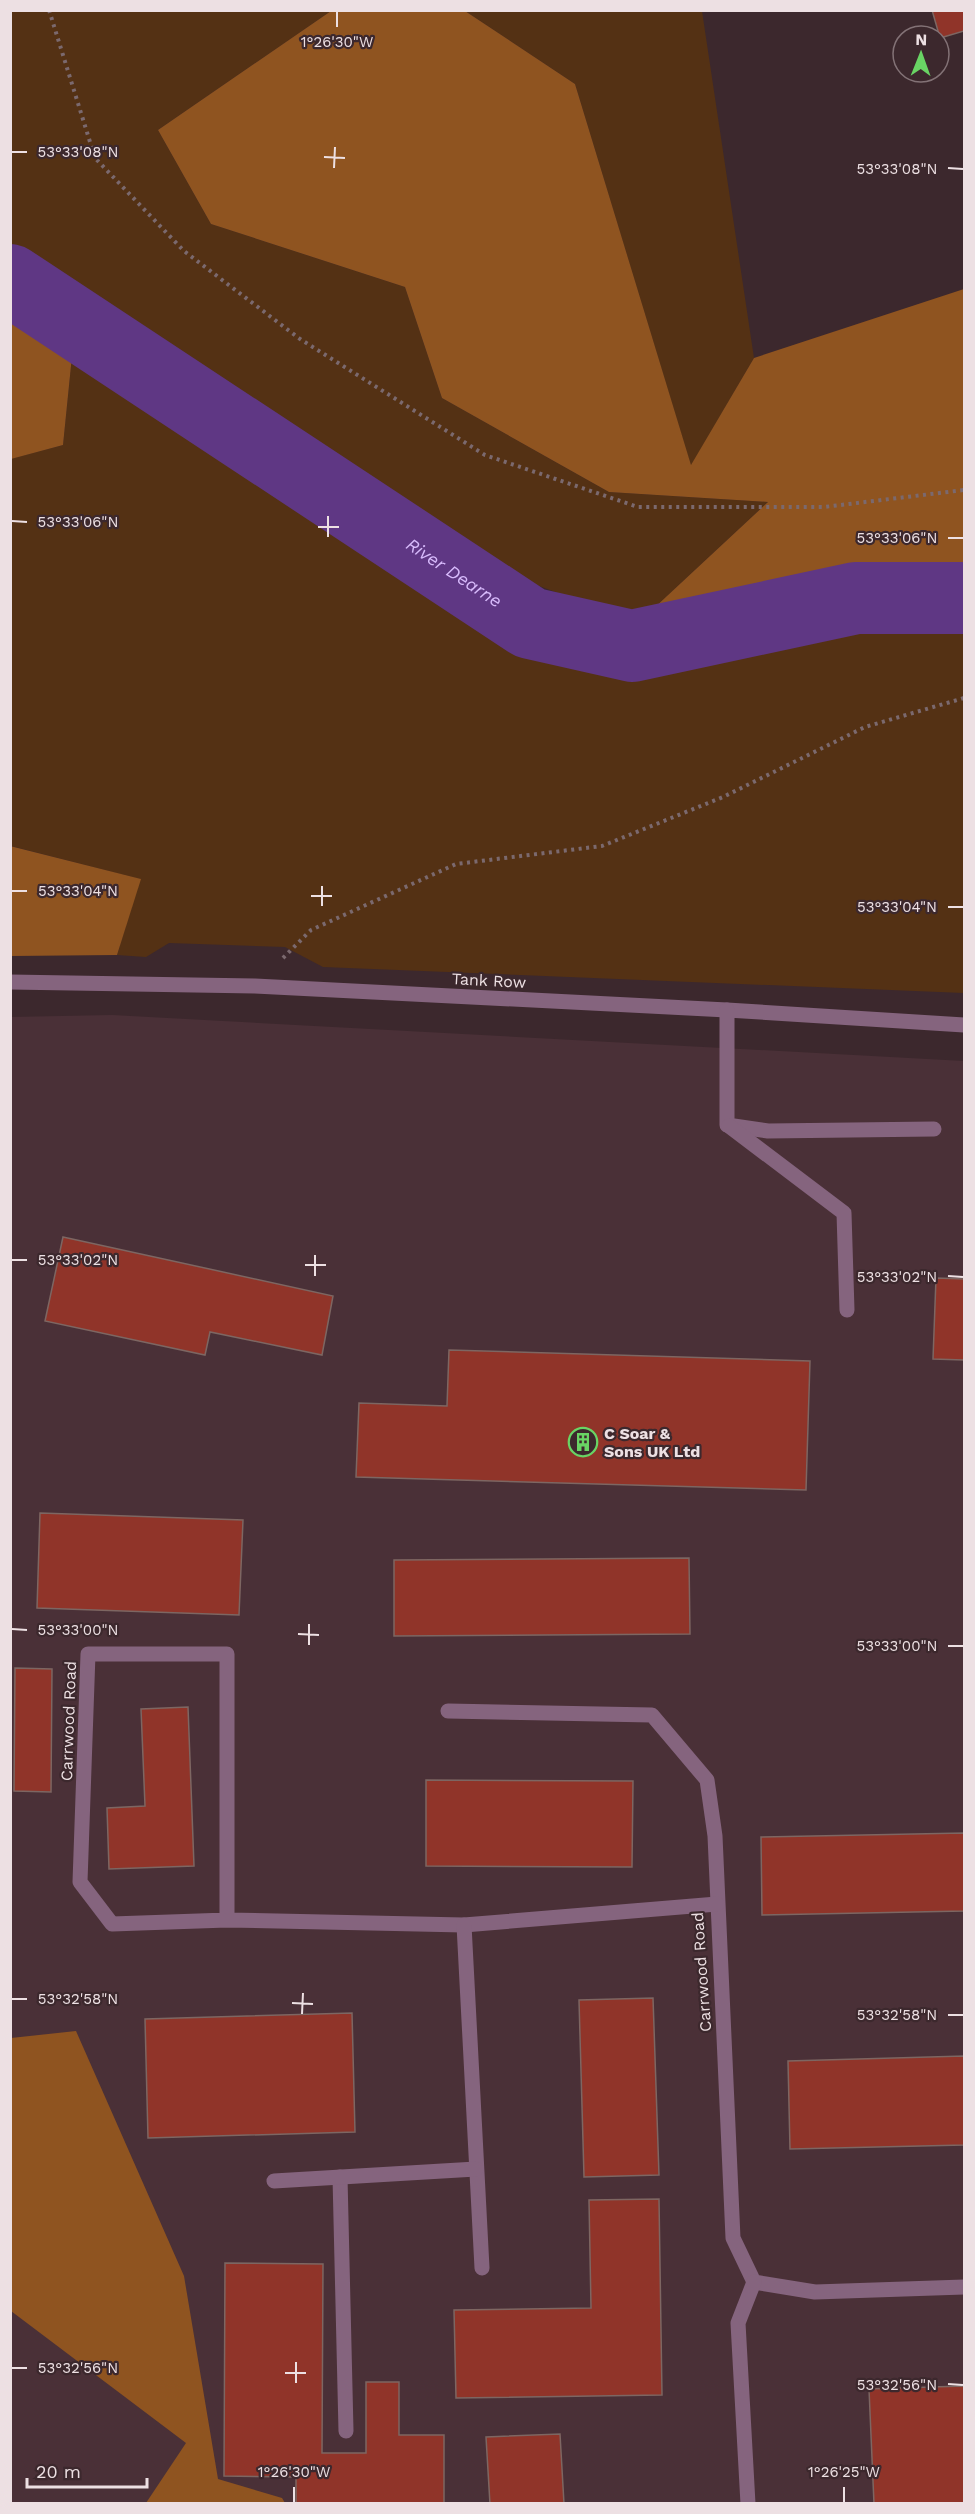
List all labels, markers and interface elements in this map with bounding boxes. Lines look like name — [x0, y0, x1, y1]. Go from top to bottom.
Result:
north arrow — [891, 24, 951, 84]
text: N — [915, 30, 927, 49]
text: 1°26'30"W — [301, 33, 373, 51]
text: 53°33'08"N — [37, 143, 119, 161]
text: 53°33'08"N — [856, 160, 938, 178]
text: 53°33'06"N — [38, 513, 118, 531]
text: 53°33'06"N — [857, 529, 937, 547]
water label: River Dearne — [403, 533, 506, 612]
text: 53°33'04"N — [38, 882, 118, 900]
text: 53°33'04"N — [857, 898, 937, 916]
street label: Tank Row — [451, 969, 527, 992]
text: 53°33'02"N — [38, 1251, 118, 1269]
text: 53°33'02"N — [857, 1268, 937, 1286]
place label: C Soar & Sons UK Ltd — [604, 1424, 700, 1461]
building icon: C Soar & Sons UK Ltd — [567, 1426, 599, 1458]
text: 53°33'00"N — [37, 1621, 119, 1639]
text: 53°33'00"N — [856, 1637, 938, 1655]
street label: Carrwood Road — [57, 1661, 80, 1781]
street label: Carrwood Road — [688, 1911, 715, 2032]
text: 53°32'58"N — [38, 1990, 118, 2008]
text: 53°32'58"N — [857, 2006, 937, 2024]
text: 53°32'56"N — [38, 2359, 118, 2377]
text: 53°32'56"N — [857, 2376, 937, 2394]
scale bar — [27, 2451, 147, 2489]
text: 20 m — [36, 2461, 81, 2482]
text: 1°26'30"W — [258, 2463, 330, 2481]
text: 1°26'25"W — [808, 2463, 880, 2481]

